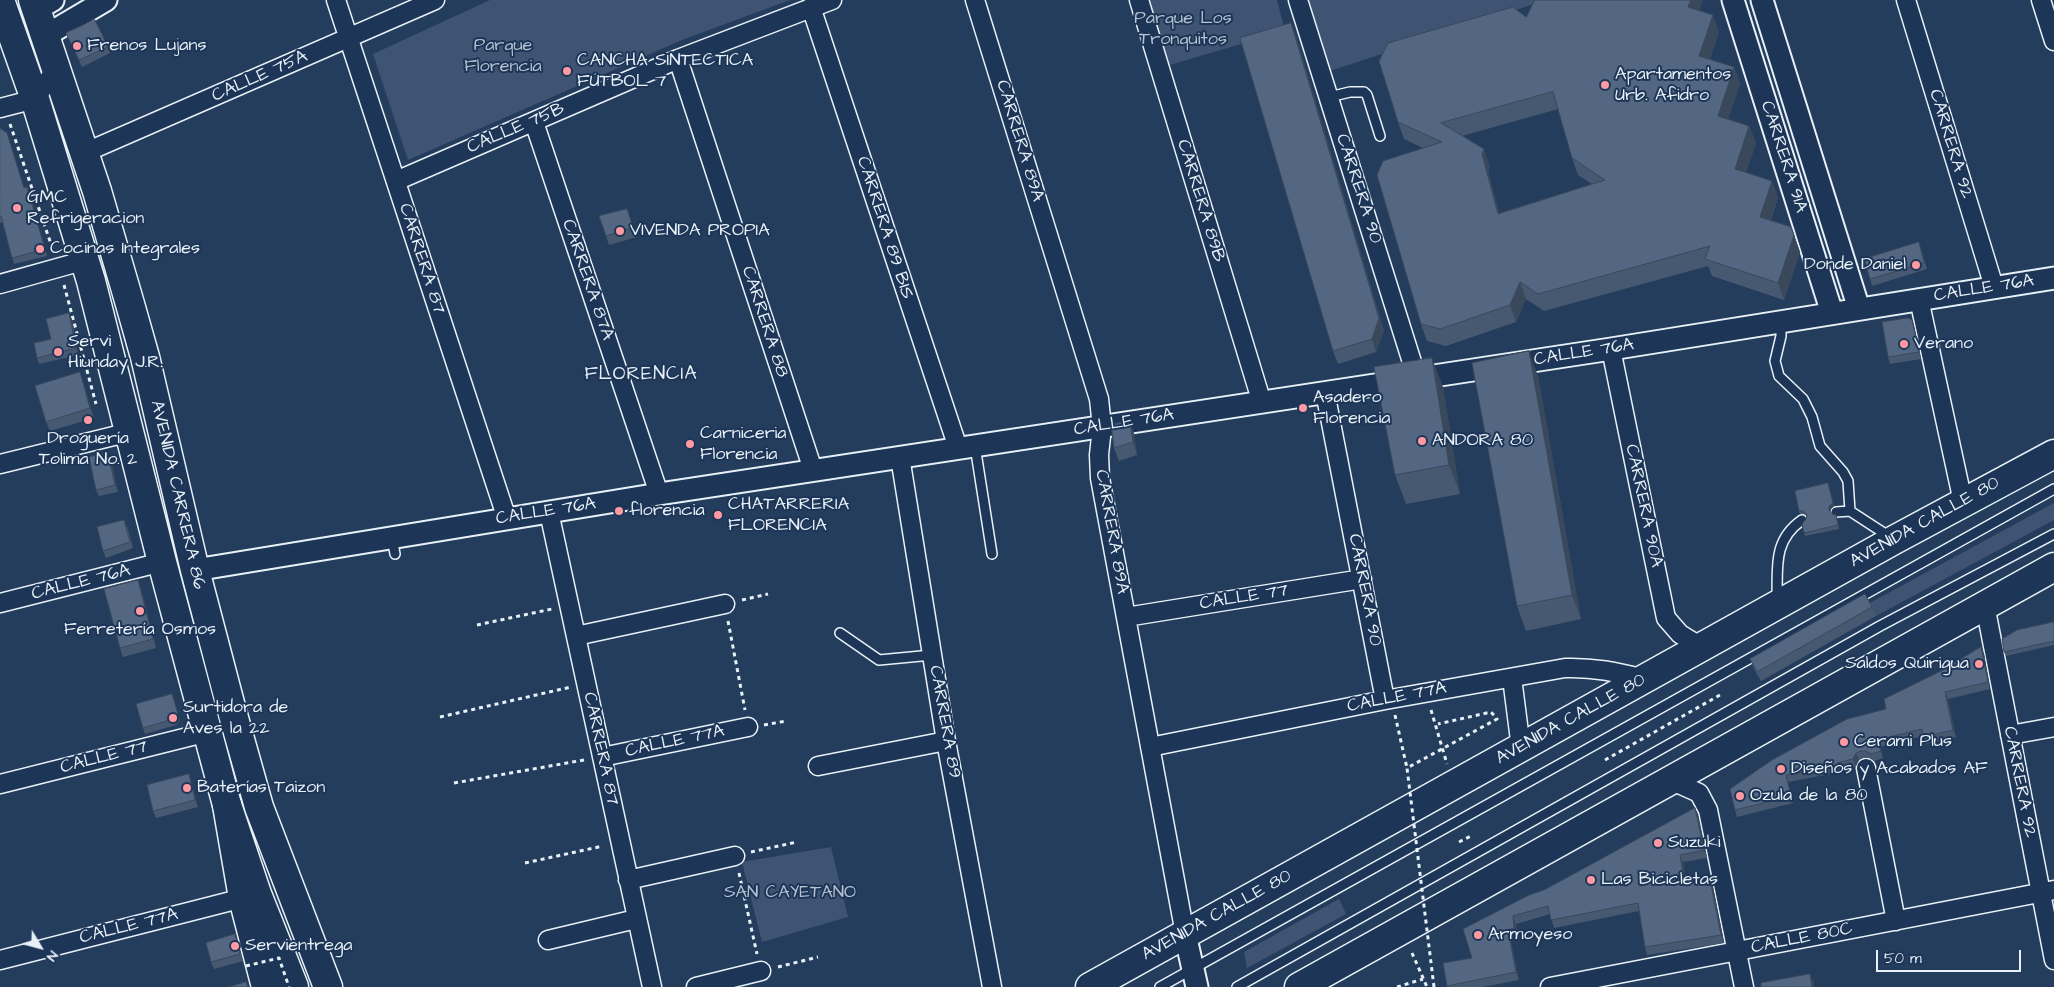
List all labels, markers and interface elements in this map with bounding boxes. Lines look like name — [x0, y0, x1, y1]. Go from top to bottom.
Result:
park label: Parque Los Tronquitos — [1134, 8, 1232, 50]
place label: Frenos Lujans — [87, 35, 206, 57]
park label: Parque Florencia — [464, 35, 542, 78]
marker: Frenos Lujans — [71, 40, 83, 52]
street label: CALLE 75A — [209, 46, 311, 108]
place label: CANCHA SINTECTICA FÚTBOL 7 — [577, 50, 753, 92]
place label: Apartamentos Urb. Afidro — [1615, 64, 1731, 106]
marker: CANCHA SINTECTICA FÚTBOL 7 — [561, 65, 573, 77]
street label: CARRERA 89A — [990, 78, 1048, 204]
marker: Apartamentos Urb. Afidro — [1599, 79, 1611, 91]
street label: CARRERA 92 — [1923, 87, 1977, 201]
street label: CARRERA 91A — [1755, 98, 1811, 216]
street label: CALLE 75B — [464, 99, 568, 159]
street label: CARRERA 90 — [1330, 132, 1386, 246]
street label: CARRERA 89B — [1171, 137, 1229, 265]
street label: CARRERA 89 BIS — [851, 154, 917, 302]
place label: GMC Refrigeracion — [27, 187, 144, 230]
street label: CARRERA 87 — [393, 201, 449, 317]
marker: GMC Refrigeracion — [11, 202, 23, 214]
street label: CARRERA 87A — [556, 217, 618, 343]
place label: VIVENDA PROPIA — [630, 220, 770, 242]
marker: VIVENDA PROPIA — [614, 225, 626, 237]
place label: Cocinas Integrales — [50, 238, 200, 260]
marker: Cocinas Integrales — [34, 243, 46, 255]
place label: Donde Daniel — [1804, 254, 1906, 276]
marker: Donde Daniel — [1910, 259, 1922, 271]
street label: CARRERA 88 — [736, 264, 792, 380]
street label: CALLE 76A — [1932, 270, 2036, 308]
place label: Servi Hiunday J.R. — [68, 331, 163, 374]
place label: Verano — [1914, 333, 1973, 355]
street label: CALLE 76A — [1532, 334, 1636, 372]
marker: Verano — [1898, 338, 1910, 350]
marker: Servi Hiunday J.R. — [52, 346, 64, 358]
district label: FLORENCIA — [583, 364, 699, 386]
place label: Asadero Florencia — [1313, 387, 1390, 429]
street label: AVENIDA CARRERA 86 — [145, 399, 209, 591]
marker: Asadero Florencia — [1297, 402, 1309, 414]
street label: CALLE 76A — [1072, 404, 1176, 442]
marker: Droguería Tolima No. 2 — [82, 414, 94, 426]
place label: Carniceria Florencia — [700, 423, 787, 466]
place label: Droguería Tolima No. 2 — [39, 428, 137, 470]
place label: ANDORA 80 — [1432, 430, 1533, 452]
marker: ANDORA 80 — [1416, 435, 1428, 447]
marker: Carniceria Florencia — [684, 438, 696, 450]
street label: CARRERA 90A — [1619, 442, 1667, 570]
street label: CARRERA 89A — [1089, 468, 1133, 596]
street label: AVENIDA CALLE 80 — [1846, 473, 2004, 573]
street label: CALLE 76A — [494, 493, 598, 531]
place label: CHATARRERIA FLORENCIA — [728, 494, 849, 536]
place label: florencia — [629, 500, 705, 522]
marker: florencia — [613, 505, 625, 517]
marker: CHATARRERIA FLORENCIA — [712, 509, 724, 521]
street label: CARRERA 90 — [1343, 532, 1385, 648]
street label: CALLE 76A — [29, 560, 133, 606]
street label: CALLE 77 — [1198, 580, 1290, 616]
marker: Ferretería Osmos — [134, 605, 146, 617]
place label: Ferretería Osmos — [64, 619, 216, 641]
place label: Saldos Quirigua — [1845, 653, 1969, 675]
marker: Saldos Quirigua — [1973, 658, 1985, 670]
street label: CARRERA 89 — [923, 664, 965, 780]
street label: AVENIDA CALLE 80 — [1492, 670, 1650, 770]
street label: CALLE 77A — [1345, 678, 1449, 718]
street label: CARRERA 87 — [577, 691, 623, 807]
place label: Surtidora de Aves la 22 — [183, 697, 288, 740]
marker: Surtidora de Aves la 22 — [167, 712, 179, 724]
street label: CALLE 77A — [623, 721, 727, 763]
street label: CARRERA 92 — [1998, 725, 2040, 839]
place label: Cerami Plus — [1854, 731, 1952, 753]
marker: Cerami Plus — [1838, 736, 1850, 748]
street label: CALLE 77 — [58, 737, 150, 779]
place label: Diseños y Acabados AF — [1791, 758, 1988, 780]
marker: Diseños y Acabados AF — [1775, 763, 1787, 775]
place label: Baterías Taizon — [197, 777, 325, 799]
marker: Baterías Taizon — [181, 782, 193, 794]
place label: Ozula de la 80 — [1750, 785, 1868, 807]
marker: Ozula de la 80 — [1734, 790, 1746, 802]
place label: Suzuki — [1668, 832, 1721, 854]
marker: Suzuki — [1652, 837, 1664, 849]
street label: AVENIDA CALLE 80 — [1138, 866, 1296, 966]
place label: Las Bicicletas — [1601, 869, 1718, 891]
marker: Las Bicicletas — [1585, 874, 1597, 886]
park label: SAN CAYETANO — [724, 882, 856, 904]
street label: CALLE 77A — [78, 904, 180, 950]
street label: CALLE 80C — [1749, 919, 1855, 959]
north arrow — [15, 922, 65, 972]
place label: Armoyeso — [1488, 924, 1572, 946]
marker: Armoyeso — [1472, 929, 1484, 941]
place label: Servientrega — [245, 935, 352, 957]
marker: Servientrega — [229, 940, 241, 952]
scale bar — [1879, 940, 2024, 972]
text: N — [41, 947, 63, 966]
text: 50 m — [1884, 948, 1922, 969]

